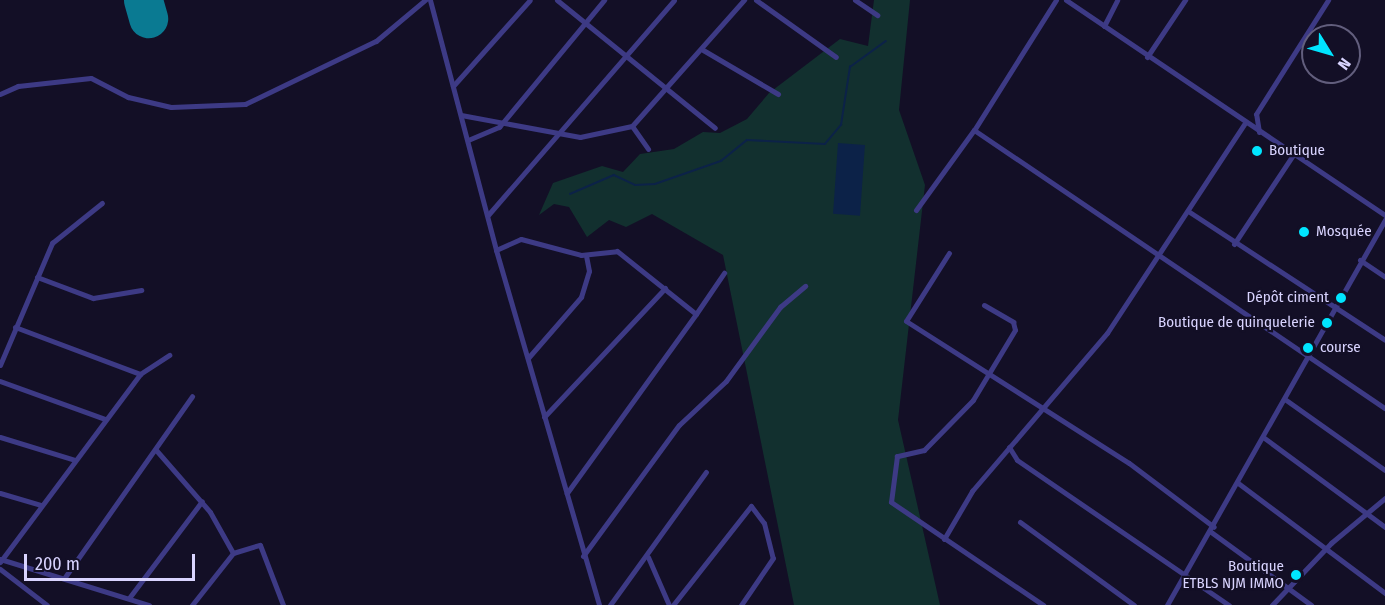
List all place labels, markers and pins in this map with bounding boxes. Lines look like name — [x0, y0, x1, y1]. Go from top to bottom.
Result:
place label: Boutique — [1269, 142, 1325, 160]
marker: Boutique — [1250, 144, 1264, 158]
place label: Mosquée — [1316, 223, 1372, 241]
marker: Mosquée — [1297, 225, 1311, 239]
place label: Dépôt ciment — [1247, 289, 1329, 307]
marker: Dépôt ciment — [1334, 291, 1348, 305]
place label: Boutique de quinquelerie — [1158, 314, 1315, 332]
marker: Boutique de quinquelerie — [1320, 316, 1334, 330]
place label: course — [1320, 339, 1361, 357]
marker: course — [1301, 341, 1315, 355]
place label: Boutique ETBLS NJM IMMO — [1183, 557, 1284, 592]
marker: Boutique ETBLS NJM IMMO — [1289, 568, 1303, 582]

